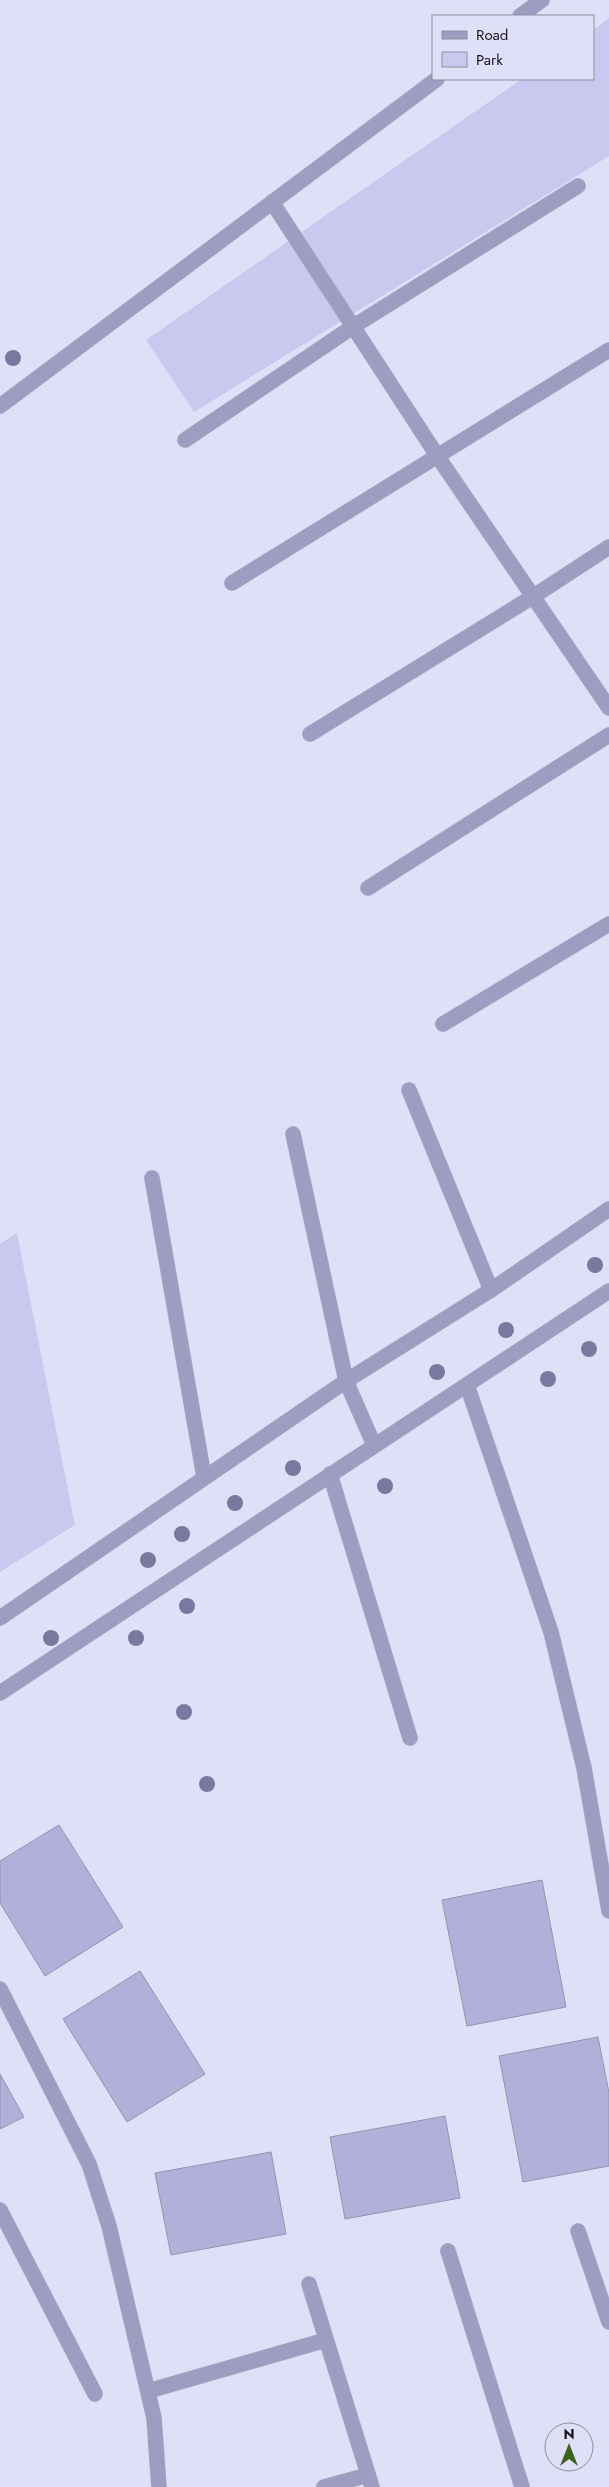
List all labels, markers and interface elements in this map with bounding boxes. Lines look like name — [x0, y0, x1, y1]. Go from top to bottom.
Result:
legend — [432, 15, 594, 80]
text: Road — [476, 24, 508, 46]
text: Park — [476, 49, 503, 71]
north arrow — [544, 2422, 594, 2472]
text: N — [563, 2424, 575, 2444]

